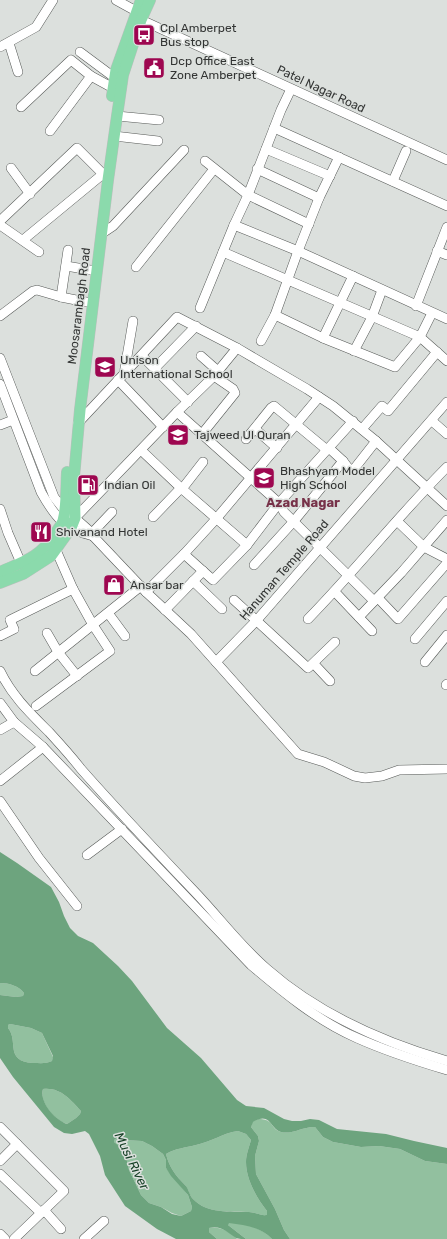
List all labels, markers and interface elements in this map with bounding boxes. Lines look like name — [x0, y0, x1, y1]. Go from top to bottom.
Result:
place label: Cpl Amberpet Bus stop — [160, 21, 237, 49]
bus stop icon: Cpl Amberpet Bus stop — [131, 22, 157, 48]
place label: Dcp Office East Zone Amberpet — [170, 54, 256, 82]
public building icon: Dcp Office East Zone Amberpet — [141, 55, 167, 81]
street label: Patel Nagar Road — [275, 62, 367, 116]
street label: Moosarambagh Road — [65, 247, 93, 365]
place label: Unison International School — [120, 353, 233, 381]
school or university icon: Unison International School — [92, 354, 118, 380]
school or university icon: Tajweed Ul Quran — [165, 422, 191, 448]
place label: Tajweed Ul Quran — [194, 428, 291, 442]
place label: Bhashyam Model High School — [280, 464, 375, 492]
school or university icon: Bhashyam Model High School — [251, 465, 277, 491]
fuel station icon: Indian Oil — [75, 472, 101, 498]
place label: Indian Oil — [104, 478, 155, 492]
district label: Azad Nagar — [266, 495, 340, 510]
street label: Hanuman Temple Road — [237, 517, 331, 623]
restaurant icon: Shivanand Hotel — [28, 519, 54, 545]
place label: Shivanand Hotel — [56, 525, 148, 539]
shop icon: Ansar bar — [101, 572, 127, 598]
place label: Ansar bar — [130, 578, 184, 592]
water label: Musi River — [112, 1130, 153, 1193]

